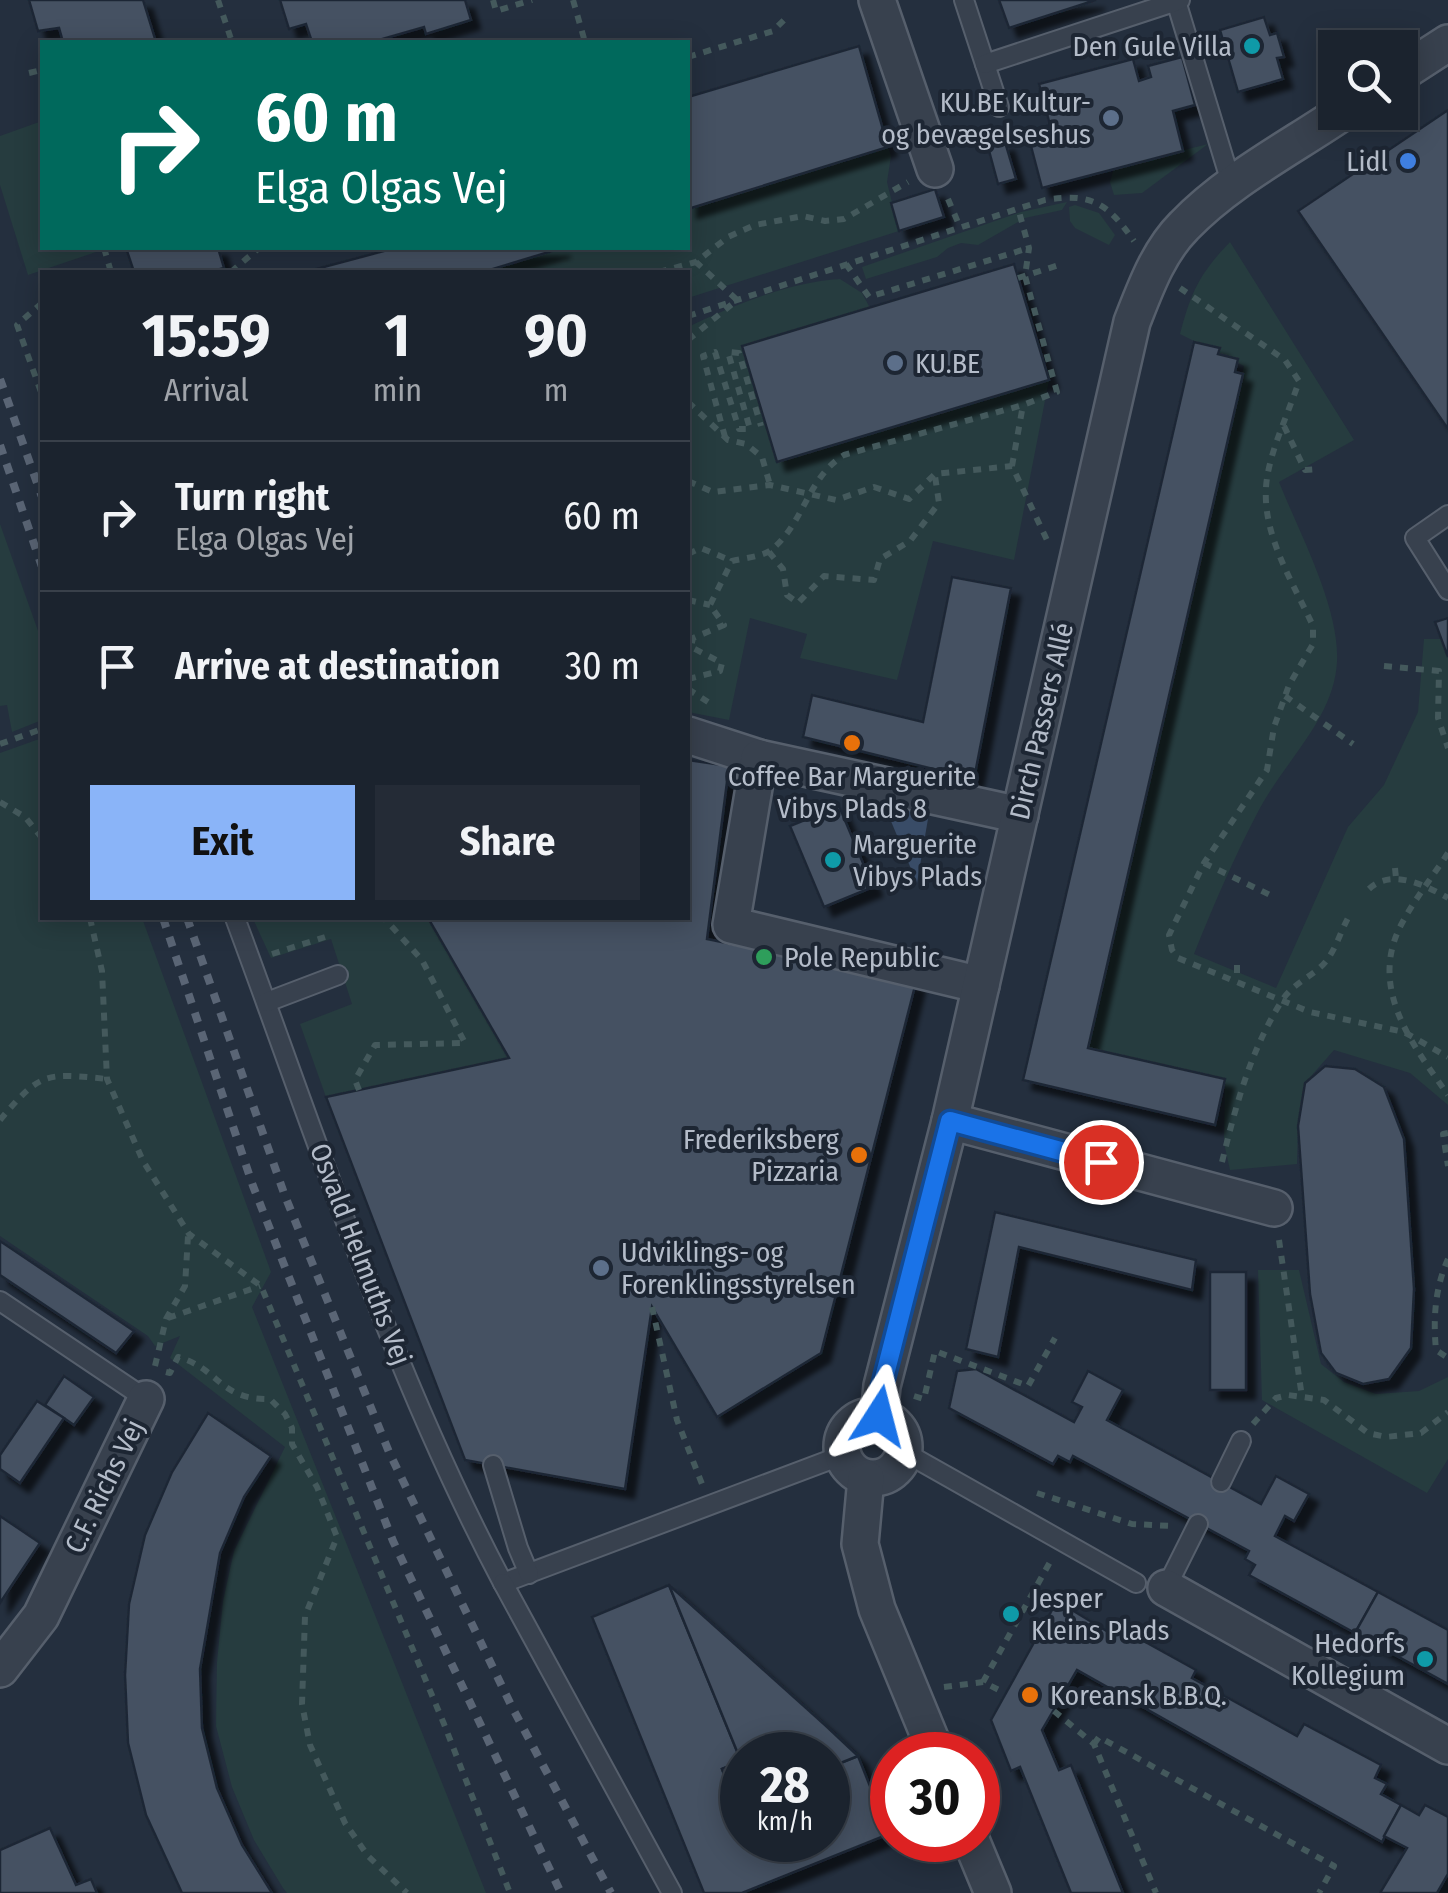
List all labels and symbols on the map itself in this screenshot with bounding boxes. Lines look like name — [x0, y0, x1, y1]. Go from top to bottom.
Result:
place label: Den Gule Villa — [1073, 30, 1232, 63]
marker: Den Gule Villa — [1241, 35, 1263, 57]
place label: KU.BE Kultur- og bevægelseshus — [881, 86, 1091, 151]
marker: KU.BE Kultur- og bevægelseshus — [1100, 107, 1122, 129]
place label: Lidl — [1346, 145, 1388, 178]
marker: Lidl — [1397, 150, 1419, 172]
place label: KU.BE — [915, 347, 980, 380]
marker: KU.BE — [884, 352, 906, 374]
street label: Dirch Passers Allé — [1003, 620, 1080, 823]
marker: Coffee Bar Marguerite Vibys Plads 8 — [841, 732, 863, 754]
place label: Coffee Bar Marguerite Vibys Plads 8 — [728, 760, 976, 825]
place label: Marguerite Vibys Plads — [853, 828, 982, 893]
marker: Marguerite Vibys Plads — [822, 849, 844, 871]
place label: Pole Republic — [784, 941, 940, 974]
marker: Pole Republic — [753, 946, 775, 968]
pin — [1059, 1120, 1144, 1205]
place label: Frederiksberg Pizzaria — [683, 1123, 840, 1188]
street label: Osvald Helmuths Vej — [303, 1139, 418, 1370]
marker: Frederiksberg Pizzaria — [848, 1144, 870, 1166]
place label: Udviklings- og Forenklingsstyrelsen — [621, 1236, 856, 1301]
marker: Udviklings- og Forenklingsstyrelsen — [590, 1257, 612, 1279]
position arrow — [827, 1364, 931, 1468]
street label: C.F. Richs Vej — [58, 1414, 151, 1558]
place label: Jesper Kleins Plads — [1031, 1582, 1170, 1647]
marker: Jesper Kleins Plads — [1000, 1603, 1022, 1625]
place label: Hedorfs Kollegium — [1291, 1627, 1405, 1692]
marker: Hedorfs Kollegium — [1414, 1648, 1436, 1670]
place label: Koreansk B.B.Q. — [1050, 1679, 1227, 1712]
marker: Koreansk B.B.Q. — [1019, 1684, 1041, 1706]
speed limit sign: 30 — [870, 1732, 1000, 1862]

